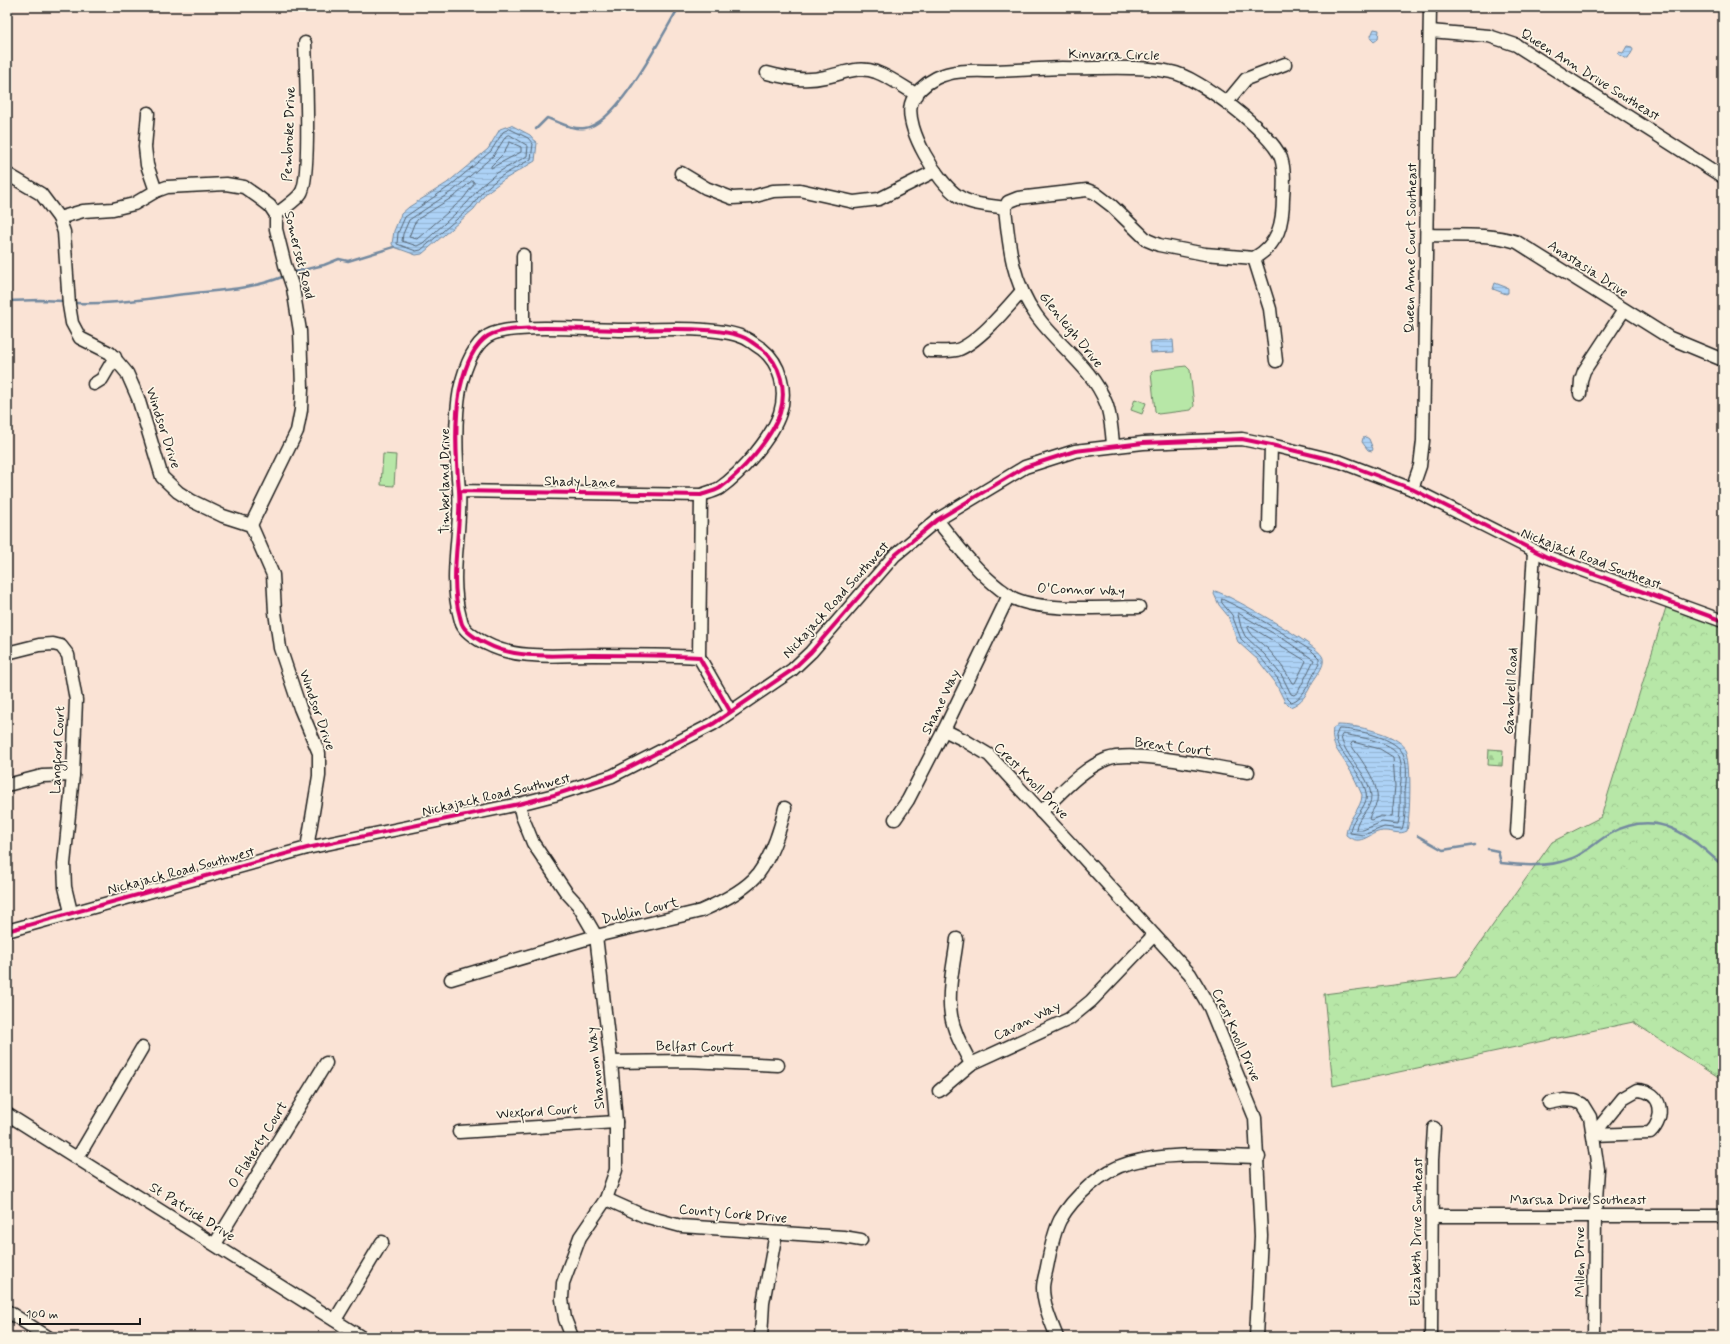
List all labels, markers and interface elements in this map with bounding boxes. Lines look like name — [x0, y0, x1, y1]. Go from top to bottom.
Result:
street label: Queen Ann Drive Southeast — [1517, 25, 1663, 126]
street label: Kinvarra Circle — [1068, 45, 1160, 65]
street label: Pembroke Drive — [278, 86, 300, 182]
street label: Queen Anne Court Southeast — [1401, 162, 1421, 333]
street label: Somerset Road — [279, 209, 319, 301]
street label: Anastasia Drive — [1544, 236, 1632, 302]
street label: Glenleigh Drive — [1035, 288, 1107, 372]
street label: Windsor Drive — [141, 385, 185, 471]
street label: Timberland Drive — [436, 428, 454, 534]
street label: Shady Lane — [544, 472, 616, 492]
street label: Nickajack Road Southeast — [1518, 524, 1664, 594]
street label: Nickajack Road Southwest — [778, 537, 894, 662]
street label: O'Connor Way — [1037, 579, 1125, 601]
street label: Gambrell Road — [1500, 647, 1522, 735]
street label: Shane Way — [917, 666, 965, 738]
street label: Windsor Drive — [295, 667, 339, 753]
street label: Langford Court — [47, 705, 71, 795]
street label: Brent Court — [1133, 733, 1213, 761]
street label: Crest Knoll Drive — [990, 739, 1072, 823]
street label: Nickajack Road Southwest — [420, 769, 572, 821]
street label: Nickajack Road Southwest — [105, 843, 257, 899]
street label: Dublin Court — [600, 893, 681, 929]
street label: Crest Knoll Drive — [1207, 986, 1265, 1084]
street label: Cavan Way — [990, 997, 1064, 1045]
street label: Shannon Way — [583, 1026, 609, 1110]
street label: Belfast Court — [656, 1037, 735, 1057]
street label: O Flaherty Court — [224, 1098, 292, 1192]
street label: Wexford Court — [496, 1100, 579, 1126]
street label: Elizabeth Drive Southeast — [1407, 1157, 1427, 1307]
street label: St Patrick Drive — [146, 1178, 238, 1246]
street label: Marsha Drive Southeast — [1510, 1191, 1647, 1209]
street label: County Cork Drive — [678, 1200, 788, 1228]
street label: Millen Drive — [1571, 1226, 1589, 1298]
scale bar — [20, 1300, 140, 1326]
text: 100 m — [26, 1307, 58, 1323]

